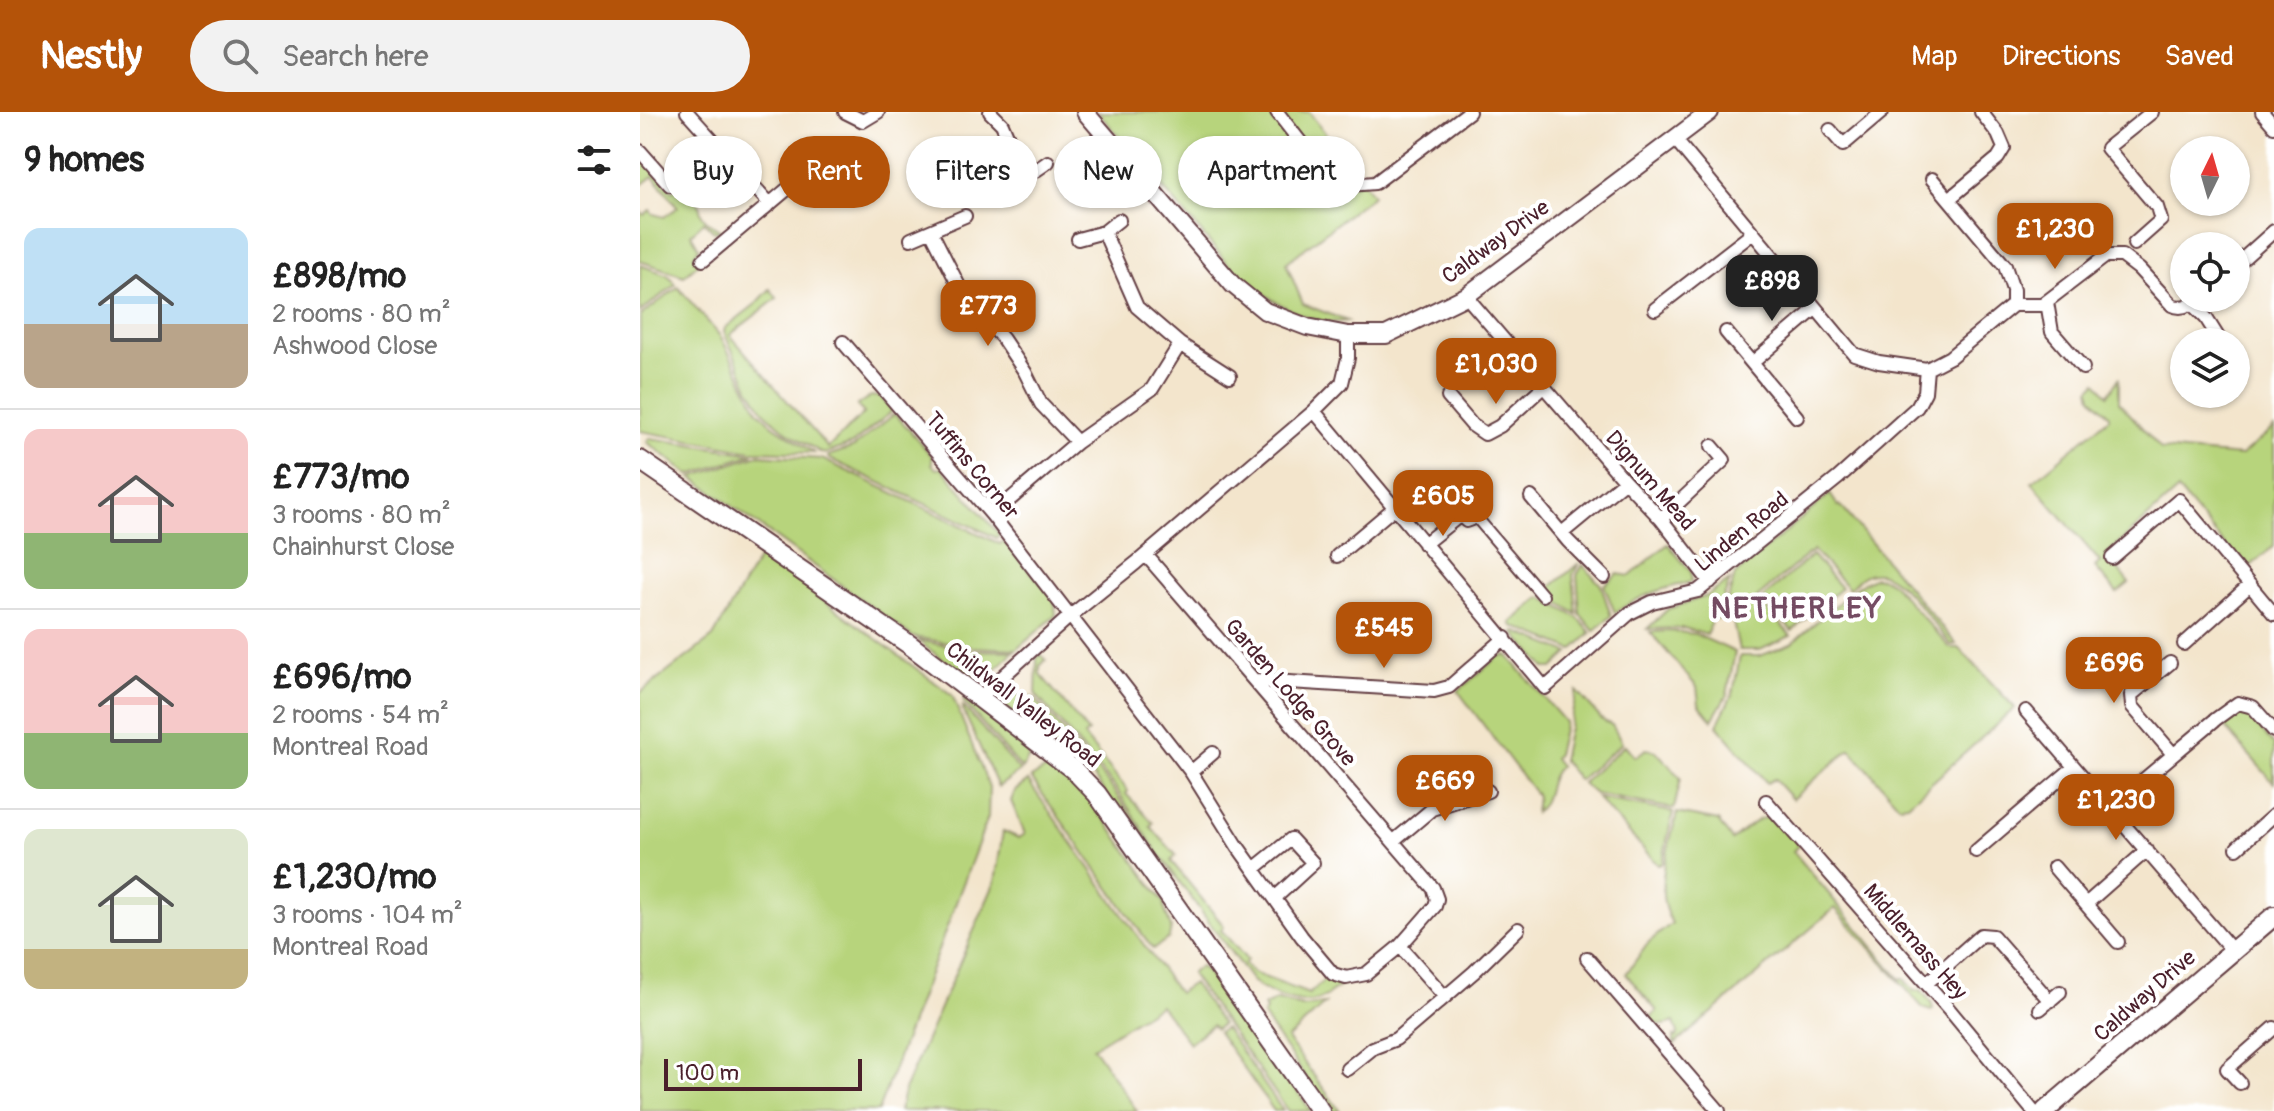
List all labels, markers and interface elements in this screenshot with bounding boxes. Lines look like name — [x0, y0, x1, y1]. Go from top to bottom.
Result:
search box — [190, 20, 750, 92]
text: Nestly — [40, 32, 142, 80]
icon: search — [218, 34, 262, 78]
text: Search here — [282, 38, 429, 75]
text: Map — [1911, 39, 1958, 74]
text: Directions — [2002, 39, 2121, 74]
text: Saved — [2165, 39, 2234, 74]
chip: Buy — [664, 136, 762, 208]
chip: Rent — [778, 136, 890, 208]
chip: Filters — [906, 136, 1038, 208]
chip: New — [1054, 136, 1162, 208]
chip: Apartment — [1178, 136, 1365, 208]
north arrow — [2170, 136, 2250, 216]
map controls — [2170, 136, 2250, 408]
icon: filters — [572, 138, 616, 182]
text: 9 homes — [24, 139, 144, 182]
street label: Caldway Drive — [1436, 193, 1555, 290]
pin: £1,230 — [1990, 203, 2120, 271]
text: £1,230 — [2015, 213, 2095, 245]
button: locate — [2170, 232, 2250, 312]
text: £898/mo — [272, 255, 406, 298]
pin: £898 — [1725, 255, 1819, 323]
icon: home — [88, 260, 184, 356]
text: £898 — [1744, 265, 1800, 297]
pin: £773 — [941, 280, 1035, 348]
text: £773 — [959, 290, 1017, 322]
text: 2 rooms · 80 m² — [272, 298, 451, 330]
button: layers — [2170, 328, 2250, 408]
text: Ashwood Close — [272, 330, 437, 362]
pin: £1,030 — [1431, 338, 1561, 406]
text: £1,030 — [1454, 348, 1538, 380]
street label: Tuffins Corner — [919, 406, 1025, 525]
street label: Dignum Mead — [1599, 425, 1701, 536]
text: £773/mo — [272, 456, 409, 499]
icon: home — [88, 461, 184, 557]
pin: £605 — [1396, 470, 1490, 538]
text: £605 — [1411, 480, 1475, 512]
street label: Linden Road — [1689, 485, 1794, 578]
text: 3 rooms · 80 m² — [272, 499, 451, 531]
text: Chainhurst Close — [272, 531, 454, 563]
district label: NETHERLEY — [1711, 590, 1883, 627]
pin: £545 — [1337, 602, 1431, 670]
text: £545 — [1354, 612, 1414, 644]
street label: Garden Lodge Grove — [1218, 613, 1362, 773]
street label: Childwall Valley Road — [940, 636, 1106, 774]
pin: £696 — [2067, 637, 2161, 705]
text: £696 — [2084, 647, 2144, 679]
text: £696/mo — [272, 656, 412, 699]
icon: home — [88, 661, 184, 757]
text: 2 rooms · 54 m² — [272, 699, 449, 731]
text: Montreal Road — [272, 731, 429, 763]
pin: £669 — [1398, 755, 1492, 823]
text: £669 — [1415, 765, 1475, 797]
pin: £1,230 — [2051, 774, 2181, 842]
text: £1,230 — [2076, 784, 2156, 816]
text: £1,230/mo — [272, 856, 437, 899]
icon: home — [88, 861, 184, 957]
street label: Middlemass Hey — [1857, 878, 1973, 1005]
text: 3 rooms · 104 m² — [272, 899, 463, 931]
text: Montreal Road — [272, 931, 429, 963]
street label: Caldway Drive — [2088, 944, 2202, 1048]
scale bar — [664, 1055, 862, 1091]
text: 100 m — [676, 1059, 739, 1087]

